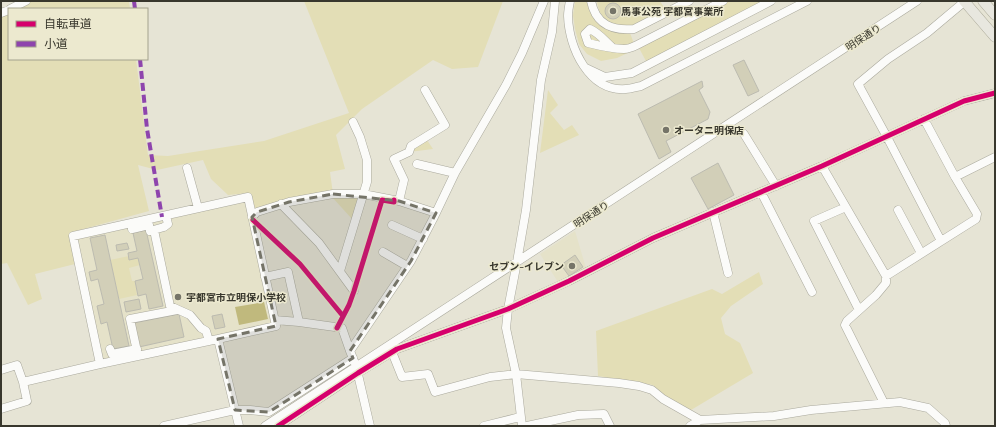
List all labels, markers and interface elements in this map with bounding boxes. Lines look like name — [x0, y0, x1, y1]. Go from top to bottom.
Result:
place label: 馬事公苑 宇都宮事業所 — [621, 4, 723, 18]
marker: 馬事公苑 宇都宮事業所 — [608, 6, 618, 16]
legend — [8, 8, 148, 60]
text: 自転車道 — [44, 15, 92, 31]
street label: 明保通り — [842, 20, 884, 54]
text: 小道 — [44, 35, 68, 51]
place label: オータニ明保店 — [674, 123, 744, 137]
marker: オータニ明保店 — [661, 125, 671, 135]
street label: 明保通り — [570, 197, 612, 231]
place label: セブン-イレブン — [489, 259, 564, 273]
marker: セブン-イレブン — [567, 261, 577, 271]
place label: 宇都宮市立明保小学校 — [186, 290, 286, 304]
marker: 宇都宮市立明保小学校 — [173, 292, 183, 302]

